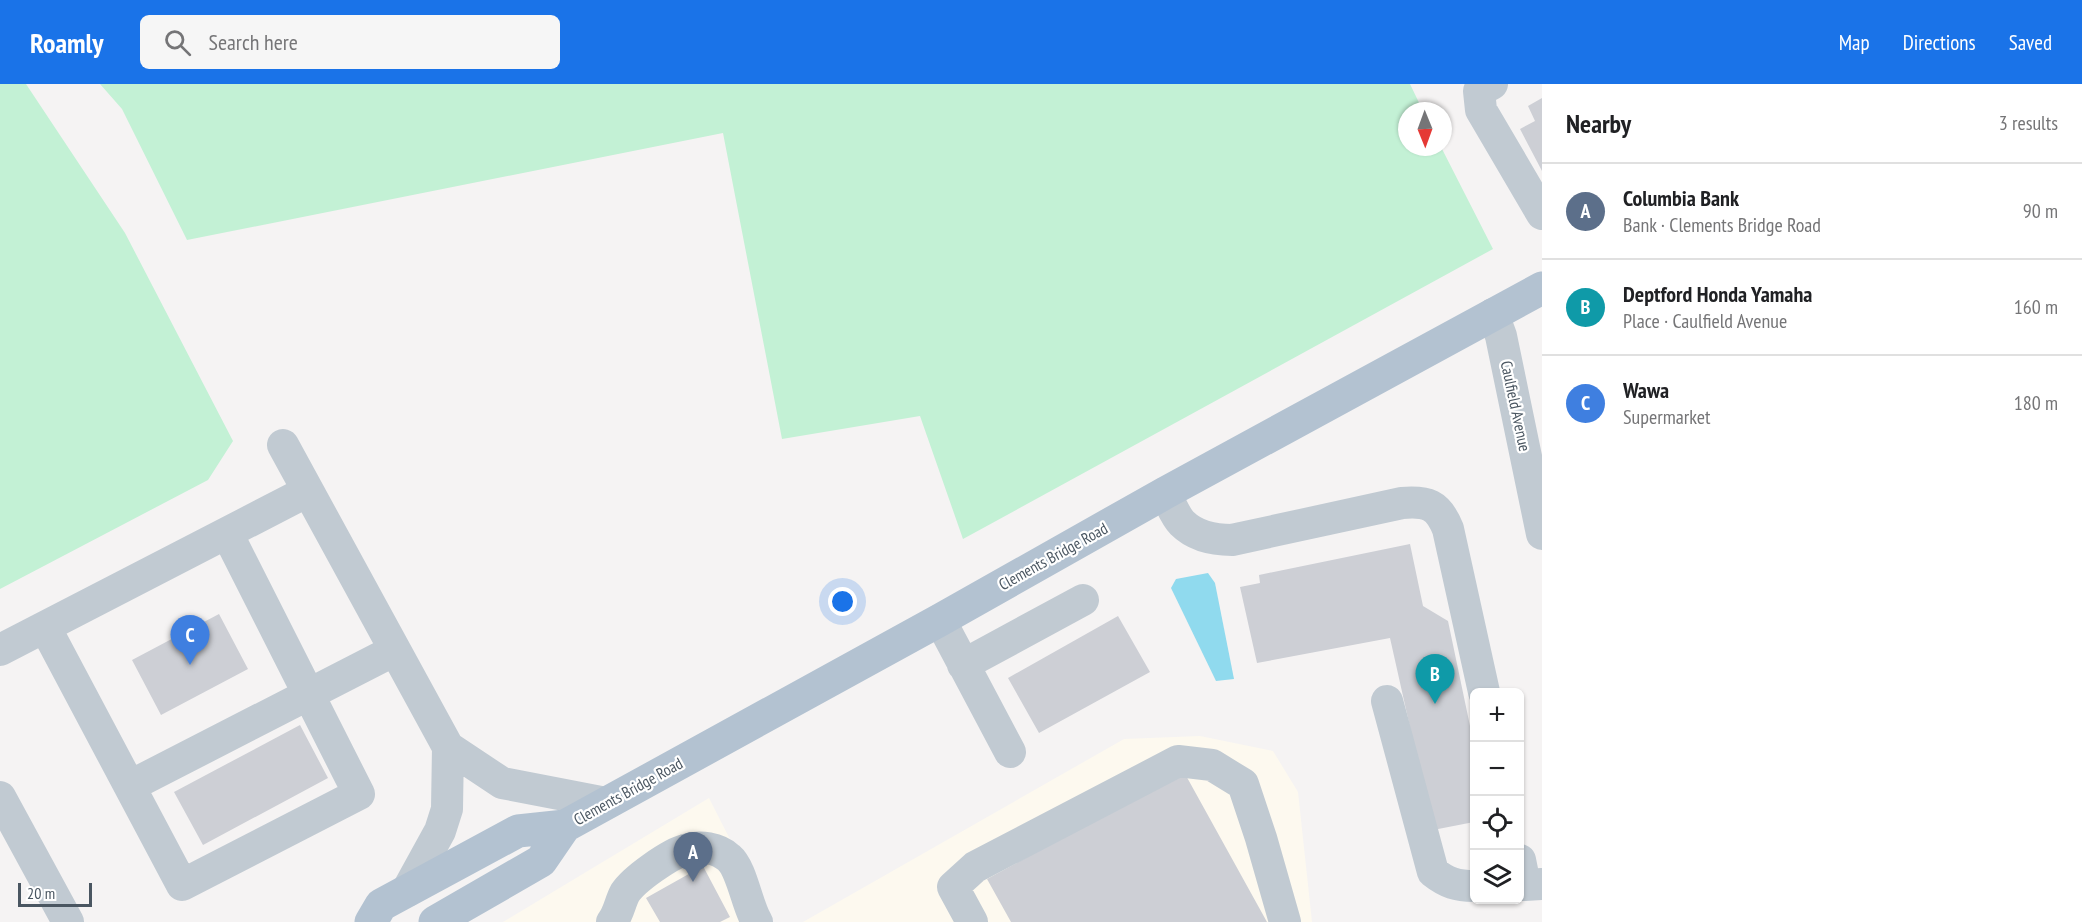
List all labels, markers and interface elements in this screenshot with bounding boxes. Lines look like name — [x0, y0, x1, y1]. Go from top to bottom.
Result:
search box — [140, 15, 560, 69]
text: Roamly — [30, 24, 104, 61]
icon: search — [161, 26, 194, 59]
text: Search here — [209, 28, 298, 56]
text: Map — [1839, 29, 1870, 56]
text: Directions — [1903, 29, 1976, 56]
text: Saved — [2009, 29, 2052, 56]
north arrow — [1398, 102, 1452, 156]
text: Nearby — [1566, 107, 1631, 140]
text: 3 results — [1999, 110, 2058, 136]
text: Columbia Bank — [1623, 184, 1739, 212]
text: A — [1580, 198, 1591, 224]
text: 90 m — [2023, 198, 2058, 224]
text: Bank · Clements Bridge Road — [1623, 212, 1821, 238]
text: Deptford Honda Yamaha — [1623, 280, 1812, 308]
text: B — [1581, 294, 1590, 320]
text: 160 m — [2014, 294, 2058, 320]
text: Place · Caulfield Avenue — [1623, 308, 1787, 334]
street label: Caulfield Avenue — [1497, 359, 1535, 453]
text: Wawa — [1623, 376, 1669, 404]
text: C — [1581, 390, 1590, 416]
text: 180 m — [2014, 390, 2058, 416]
text: Supermarket — [1623, 404, 1711, 430]
street label: Clements Bridge Road — [995, 518, 1111, 594]
your location — [828, 587, 857, 616]
pin: C — [170, 616, 210, 665]
pin: B — [1416, 654, 1454, 704]
map controls — [1470, 688, 1524, 904]
button: + — [1470, 688, 1524, 742]
button: − — [1470, 742, 1524, 796]
street label: Clements Bridge Road — [570, 753, 686, 829]
button: locate — [1470, 796, 1524, 850]
pin: A — [674, 832, 712, 882]
button: layers — [1470, 850, 1524, 904]
scale bar — [18, 880, 92, 908]
text: 20 m — [27, 883, 55, 903]

